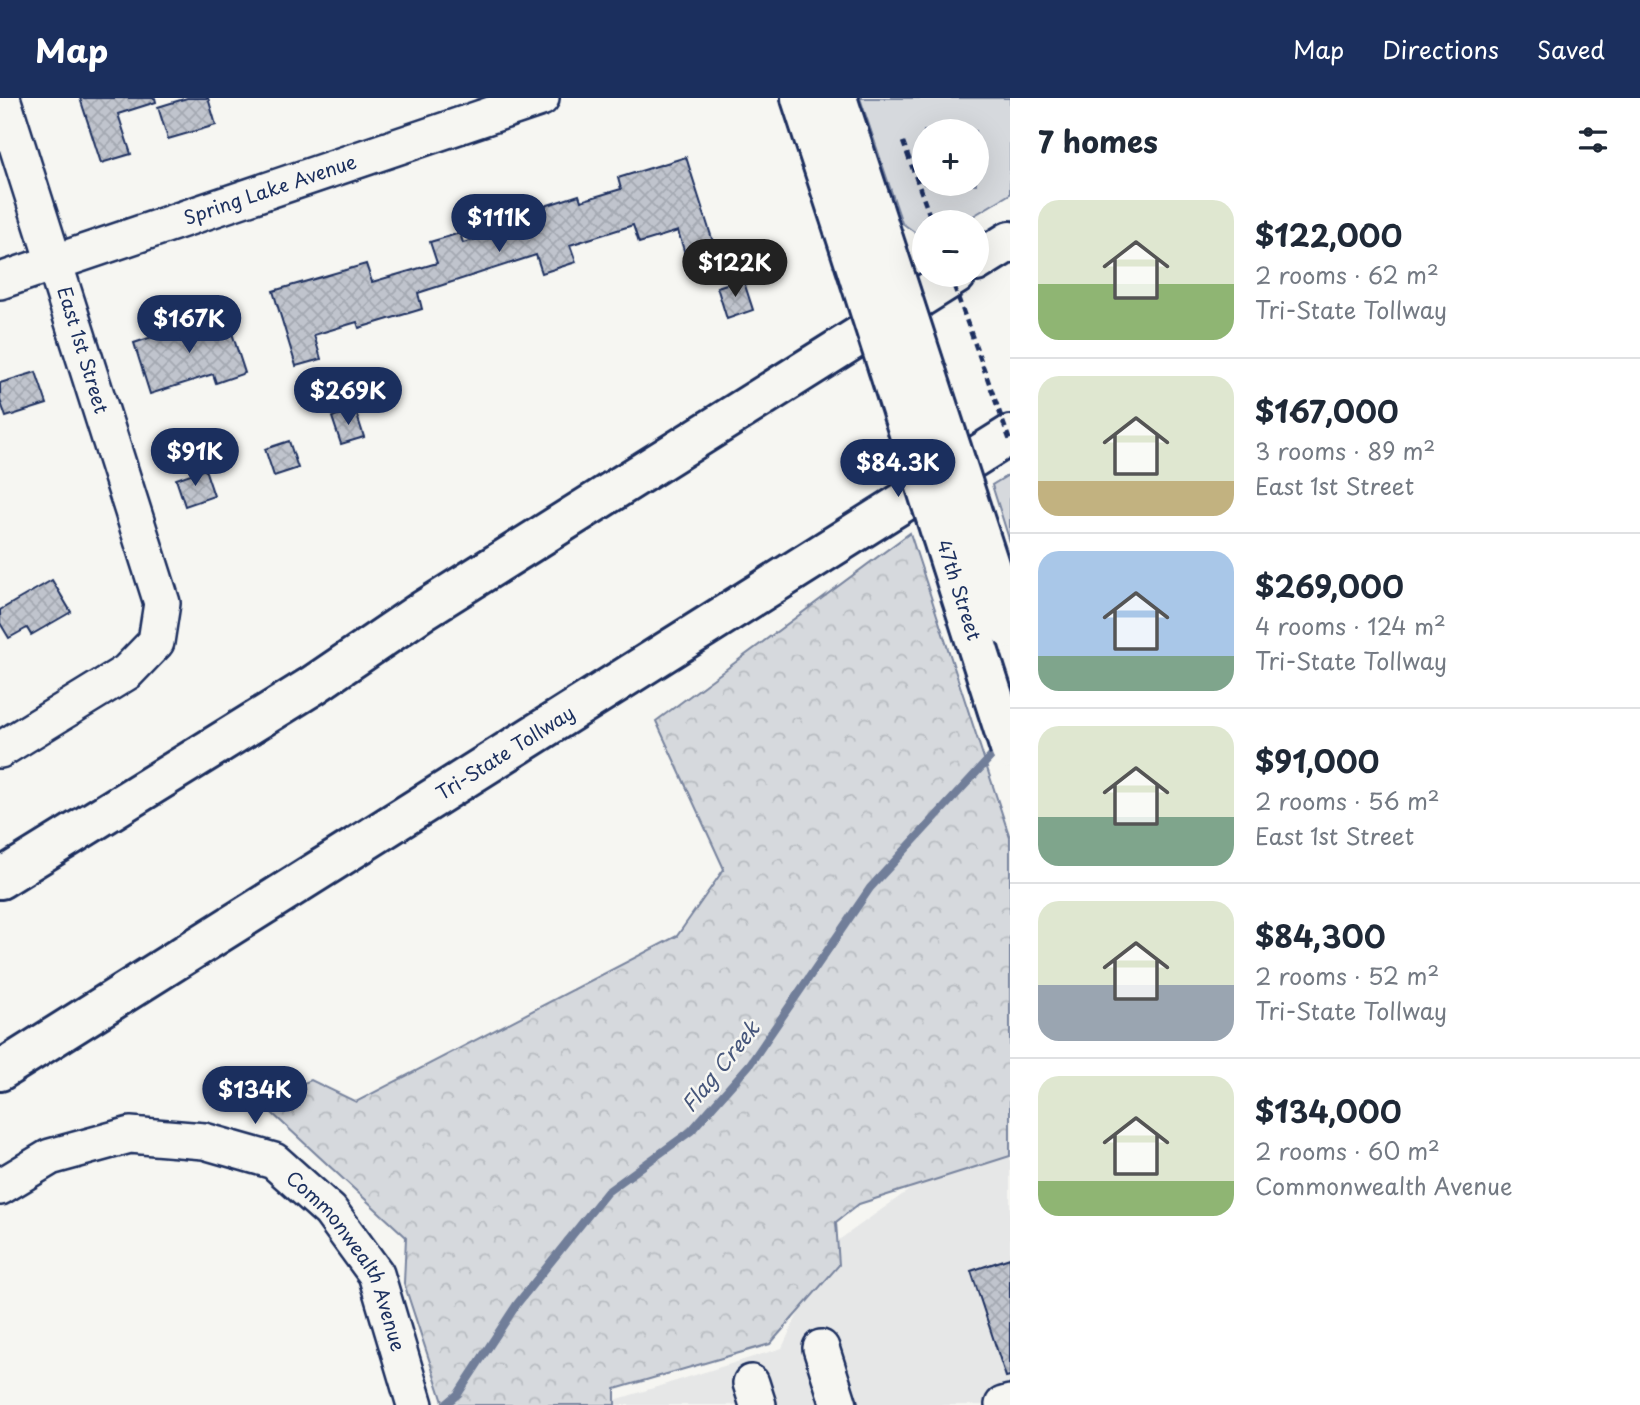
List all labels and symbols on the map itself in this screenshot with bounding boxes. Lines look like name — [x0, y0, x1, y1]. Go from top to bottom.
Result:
street label: Spring Lake Avenue — [180, 147, 360, 231]
pin: $111K — [450, 194, 548, 254]
pin: $122K — [686, 240, 784, 299]
street label: East 1st Street — [51, 283, 117, 417]
pin: $167K — [140, 296, 238, 355]
pin: $269K — [299, 368, 397, 427]
pin: $91K — [154, 428, 236, 488]
pin: $84.3K — [841, 440, 955, 499]
street label: 47th Street — [931, 536, 989, 644]
street label: Tri-State Tollway — [430, 698, 579, 806]
water label: Flag Creek — [673, 1012, 767, 1118]
pin: $134K — [206, 1066, 304, 1126]
street label: Commonwealth Avenue — [280, 1163, 413, 1354]

